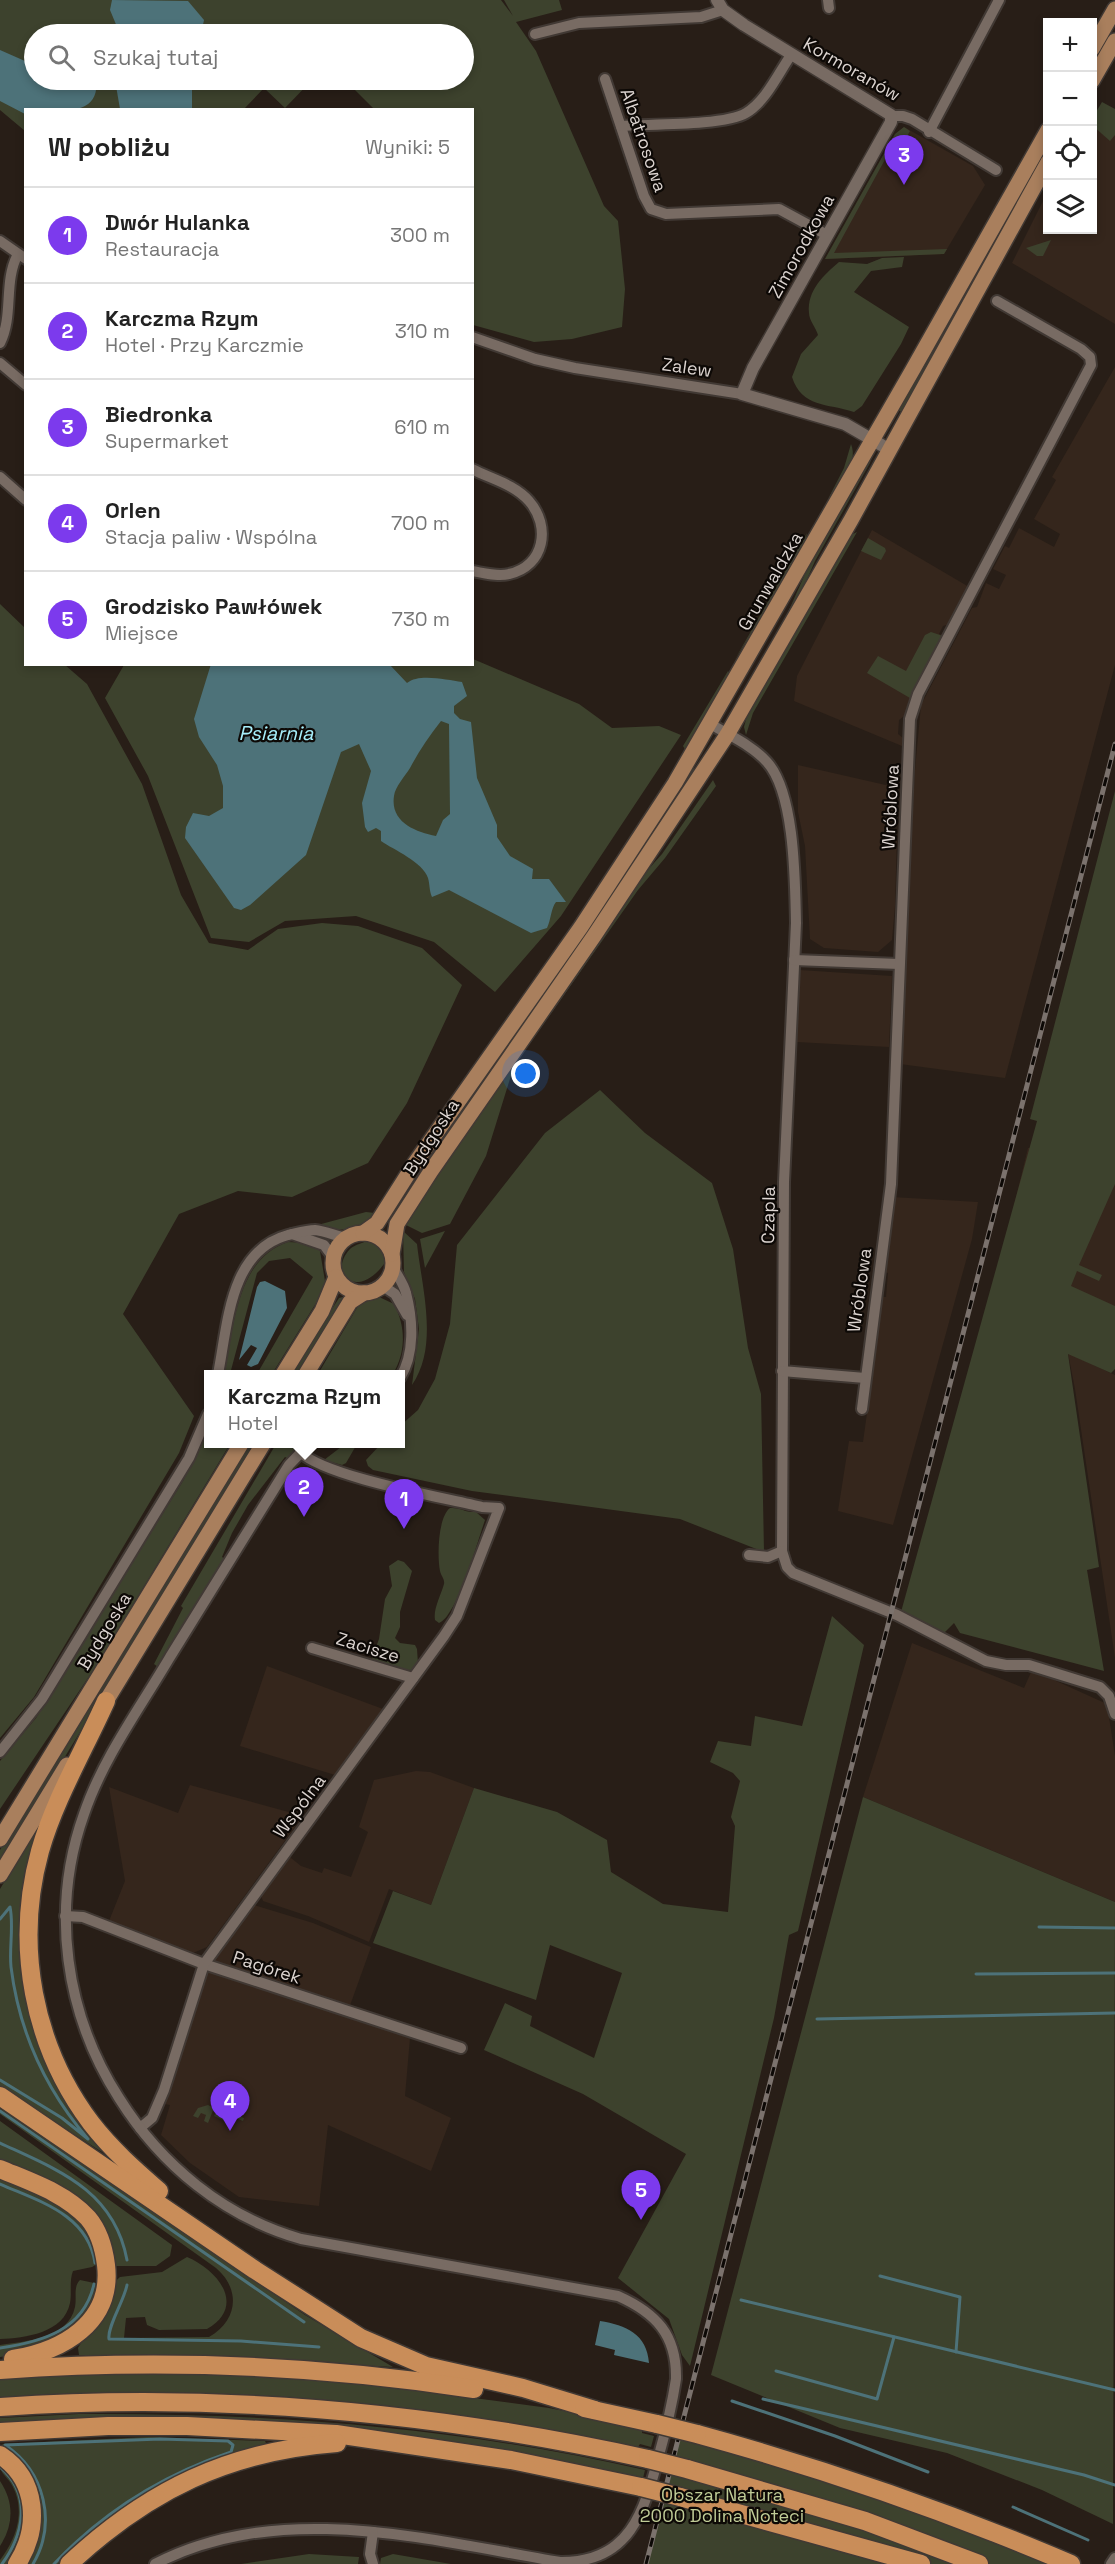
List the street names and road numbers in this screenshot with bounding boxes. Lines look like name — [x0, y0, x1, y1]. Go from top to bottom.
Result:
street label: Kormoranów — [799, 32, 905, 106]
street label: Albatrosowa — [616, 85, 672, 195]
street label: Zimorodkowa — [763, 190, 839, 302]
street label: Zalew — [661, 352, 713, 382]
street label: Grunwaldzka — [732, 527, 808, 635]
street label: Wróblowa — [876, 764, 904, 850]
street label: Bydgoska — [398, 1094, 464, 1180]
street label: Czapla — [756, 1186, 780, 1244]
street label: Wróblowa — [842, 1246, 876, 1334]
street label: Bydgoska — [72, 1588, 136, 1674]
street label: Zacisze — [334, 1627, 402, 1667]
street label: Wspólna — [268, 1770, 330, 1842]
street label: Pagórek — [230, 1945, 304, 1989]

